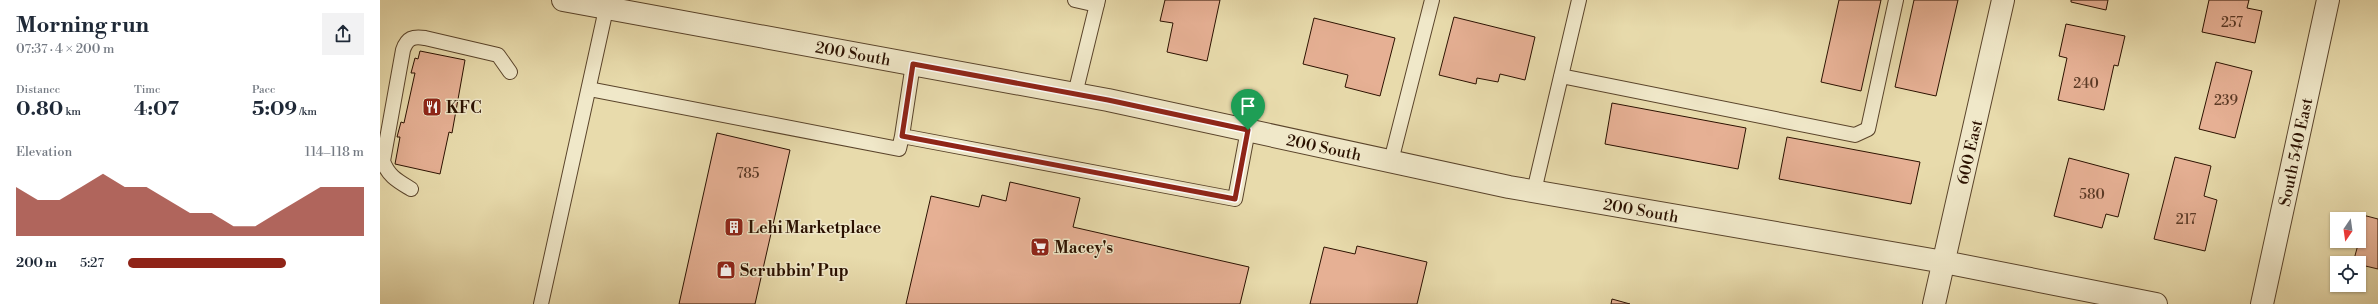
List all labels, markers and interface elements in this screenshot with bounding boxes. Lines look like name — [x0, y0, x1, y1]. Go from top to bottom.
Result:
text: Morning run — [16, 12, 149, 39]
button: share — [322, 13, 364, 55]
house number: 257 — [2221, 14, 2243, 32]
street label: 200 South — [814, 38, 893, 71]
text: 07:37 · 4 × 200 m — [16, 41, 114, 57]
house number: 240 — [2073, 75, 2099, 93]
text: Distance — [16, 83, 60, 97]
text: Time — [134, 83, 161, 97]
text: Pace — [252, 83, 276, 97]
pin — [1231, 89, 1265, 130]
house number: 239 — [2214, 92, 2238, 110]
icon: arrive — [1237, 95, 1259, 117]
restaurant icon: KFC — [421, 96, 443, 118]
street label: South 540 East — [2275, 96, 2317, 208]
text: 0.80 — [16, 97, 63, 122]
text: 4:07 — [134, 97, 179, 122]
text: 5:09 — [252, 97, 297, 122]
place label: KFC — [446, 98, 482, 118]
text: km — [63, 105, 81, 119]
text: /km — [297, 105, 317, 119]
street label: 600 East — [1953, 117, 1987, 187]
street label: 200 South — [1284, 130, 1364, 166]
text: Elevation — [16, 144, 72, 160]
text: 114–118 m — [305, 144, 364, 160]
house number: 785 — [736, 165, 760, 183]
house number: 580 — [2079, 186, 2105, 204]
street label: 200 South — [1602, 195, 1681, 228]
house number: 217 — [2176, 211, 2196, 229]
north arrow — [2330, 212, 2366, 248]
map controls — [2330, 212, 2366, 292]
building icon: Lehi Marketplace — [723, 216, 745, 238]
place label: Lehi Marketplace — [748, 218, 882, 238]
supermarket icon: Macey's — [1029, 236, 1051, 258]
place label: Macey's — [1054, 238, 1113, 258]
text: 200 m — [16, 255, 57, 271]
text: 5:27 — [80, 255, 104, 271]
button: locate — [2330, 256, 2366, 292]
shop icon: Scrubbin' Pup — [715, 259, 737, 281]
place label: Scrubbin' Pup — [740, 261, 849, 281]

